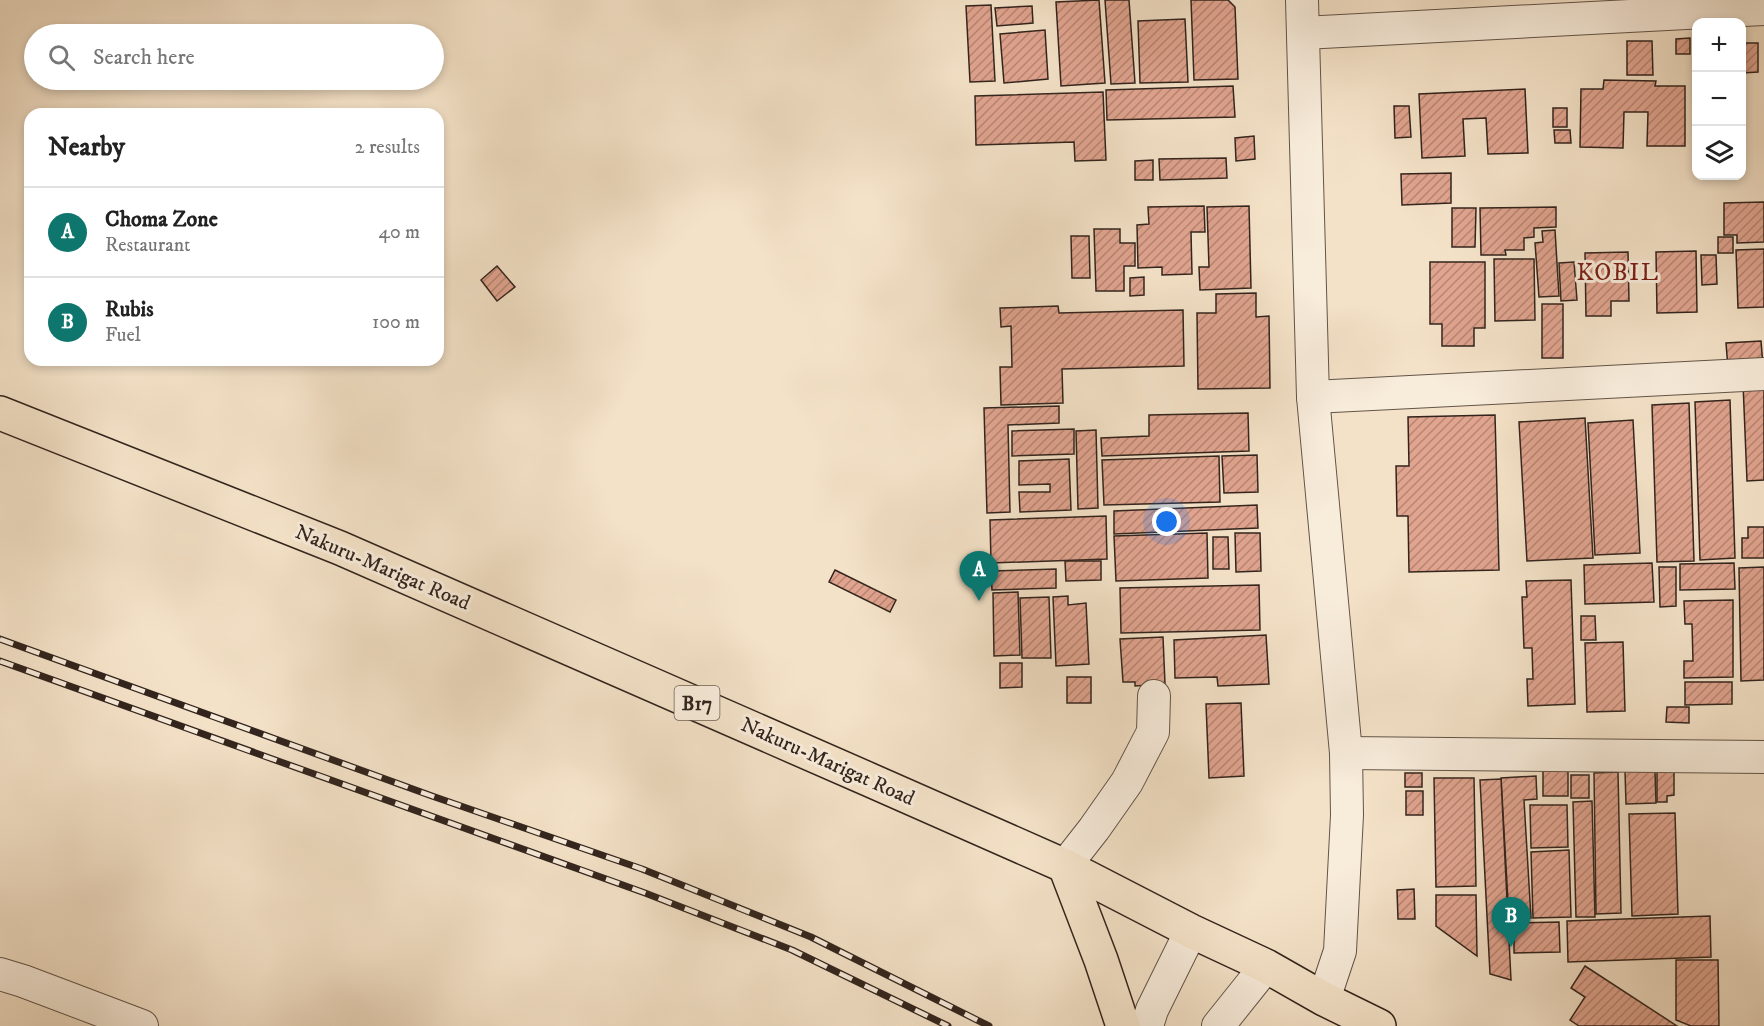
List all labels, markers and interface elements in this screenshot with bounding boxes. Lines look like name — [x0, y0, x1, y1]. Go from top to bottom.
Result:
map controls — [1692, 18, 1746, 180]
button: + — [1692, 18, 1746, 72]
search box — [24, 24, 444, 90]
icon: search — [45, 41, 78, 74]
text: Search here — [93, 44, 195, 71]
button: − — [1692, 72, 1746, 126]
button: layers — [1692, 126, 1746, 180]
text: Nearby — [48, 131, 125, 164]
text: 2 results — [355, 135, 420, 160]
text: Choma Zone — [105, 206, 218, 233]
text: A — [61, 220, 74, 245]
text: 40 m — [378, 220, 420, 245]
text: Restaurant — [105, 233, 190, 258]
district label: KOBIL — [1577, 258, 1659, 288]
text: Rubis — [105, 296, 154, 323]
text: B — [61, 310, 74, 335]
text: 100 m — [372, 310, 420, 335]
text: Fuel — [105, 323, 141, 348]
your location — [1152, 507, 1181, 536]
street label: Nakuru-Marigat Road — [291, 519, 475, 617]
pin: A — [960, 552, 998, 601]
road number: B17 — [674, 686, 720, 720]
street label: Nakuru-Marigat Road — [737, 712, 919, 812]
pin: B — [1492, 898, 1530, 947]

